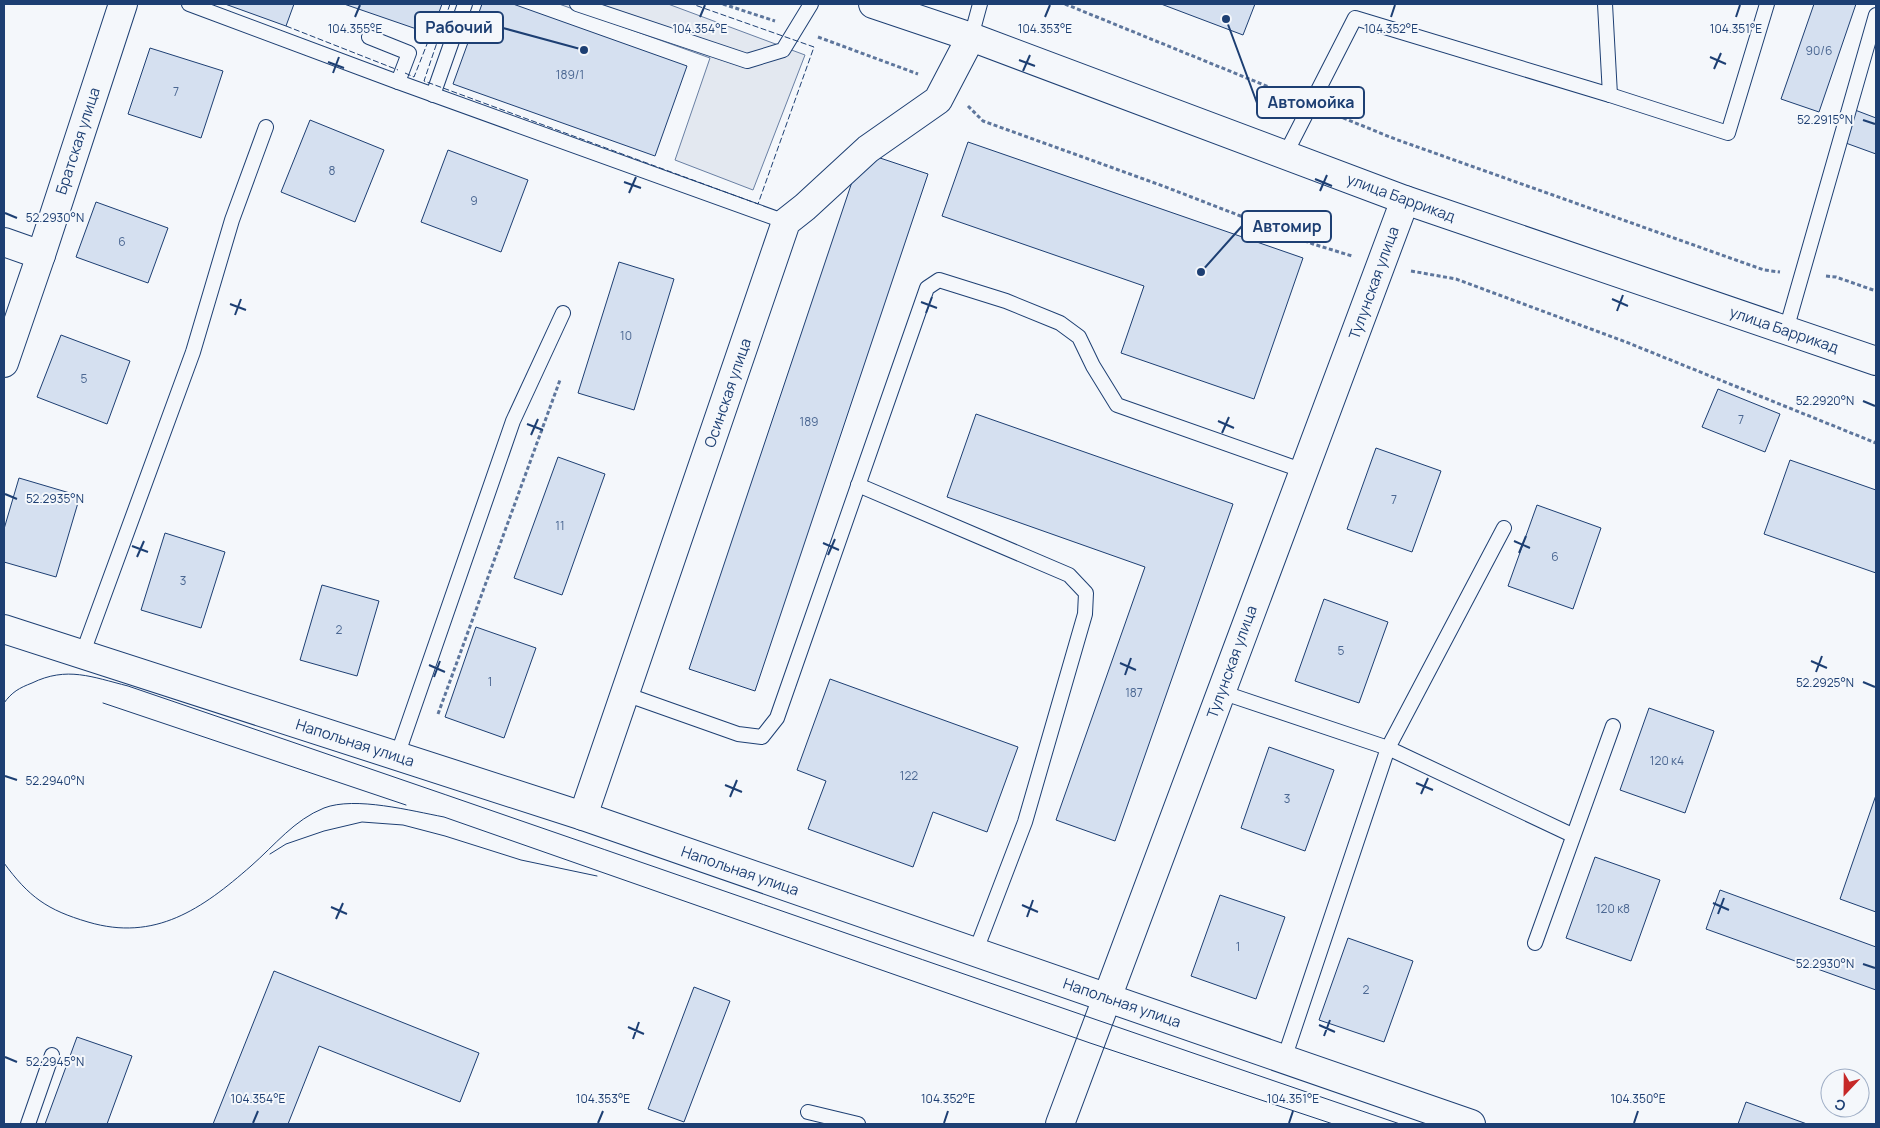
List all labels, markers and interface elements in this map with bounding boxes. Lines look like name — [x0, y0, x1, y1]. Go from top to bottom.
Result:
callout: Рабочий — [415, 12, 503, 43]
text: Рабочий — [425, 16, 493, 38]
text: 104.355°E — [328, 20, 382, 37]
text: 104.354°E — [673, 20, 728, 37]
text: 104.353°E — [1018, 20, 1072, 37]
text: 104.352°E — [1364, 20, 1418, 37]
text: 104.351°E — [1710, 20, 1762, 37]
house number: 90/6 — [1806, 42, 1832, 59]
house number: 189/1 — [556, 66, 584, 83]
house number: 7 — [173, 83, 179, 100]
street label: Братская улица — [50, 85, 105, 197]
callout: Автомойка — [1257, 87, 1364, 118]
text: Автомойка — [1268, 91, 1354, 113]
text: 52.2915°N — [1797, 111, 1853, 128]
house number: 8 — [329, 162, 336, 179]
street label: улица Баррикад — [1344, 168, 1458, 227]
house number: 9 — [470, 192, 478, 209]
text: 52.2930°N — [26, 209, 84, 226]
callout: Автомир — [1242, 211, 1331, 242]
text: Автомир — [1252, 215, 1322, 237]
street label: Тулунская улица — [1343, 223, 1404, 342]
house number: 6 — [118, 233, 126, 250]
street label: улица Баррикад — [1727, 301, 1841, 358]
house number: 10 — [620, 327, 632, 344]
street label: Осинская улица — [699, 335, 756, 450]
house number: 5 — [81, 370, 88, 387]
text: 52.2920°N — [1796, 392, 1854, 409]
house number: 7 — [1738, 411, 1744, 428]
house number: 189 — [799, 413, 819, 430]
text: 52.2935°N — [26, 490, 84, 507]
house number: 7 — [1391, 491, 1397, 508]
house number: 11 — [555, 517, 565, 534]
house number: 6 — [1551, 548, 1559, 565]
house number: 3 — [180, 572, 186, 589]
street label: Тулунская улица — [1201, 602, 1262, 721]
house number: 2 — [336, 621, 343, 638]
house number: 5 — [1338, 642, 1345, 659]
house number: 1 — [488, 673, 492, 690]
text: 52.2925°N — [1796, 674, 1854, 691]
house number: 187 — [1125, 684, 1143, 701]
street label: Напольная улица — [293, 713, 417, 772]
house number: 120 к4 — [1650, 752, 1684, 769]
house number: 122 — [900, 767, 918, 784]
text: 52.2940°N — [26, 772, 84, 789]
house number: 3 — [1284, 790, 1290, 807]
street label: Напольная улица — [678, 841, 802, 901]
house number: 120 к8 — [1596, 900, 1630, 917]
house number: 1 — [1236, 938, 1240, 955]
text: 52.2930°N — [1796, 955, 1854, 972]
street label: Напольная улица — [1060, 973, 1184, 1033]
house number: 2 — [1363, 981, 1370, 998]
text: 52.2945°N — [26, 1053, 84, 1070]
north arrow — [1820, 1068, 1870, 1118]
text: 104.354°E — [231, 1090, 286, 1107]
text: 104.353°E — [576, 1090, 630, 1107]
text: 104.352°E — [921, 1090, 975, 1107]
text: 104.351°E — [1267, 1090, 1319, 1107]
text: 104.350°E — [1610, 1090, 1666, 1107]
text: С — [1832, 1095, 1848, 1116]

